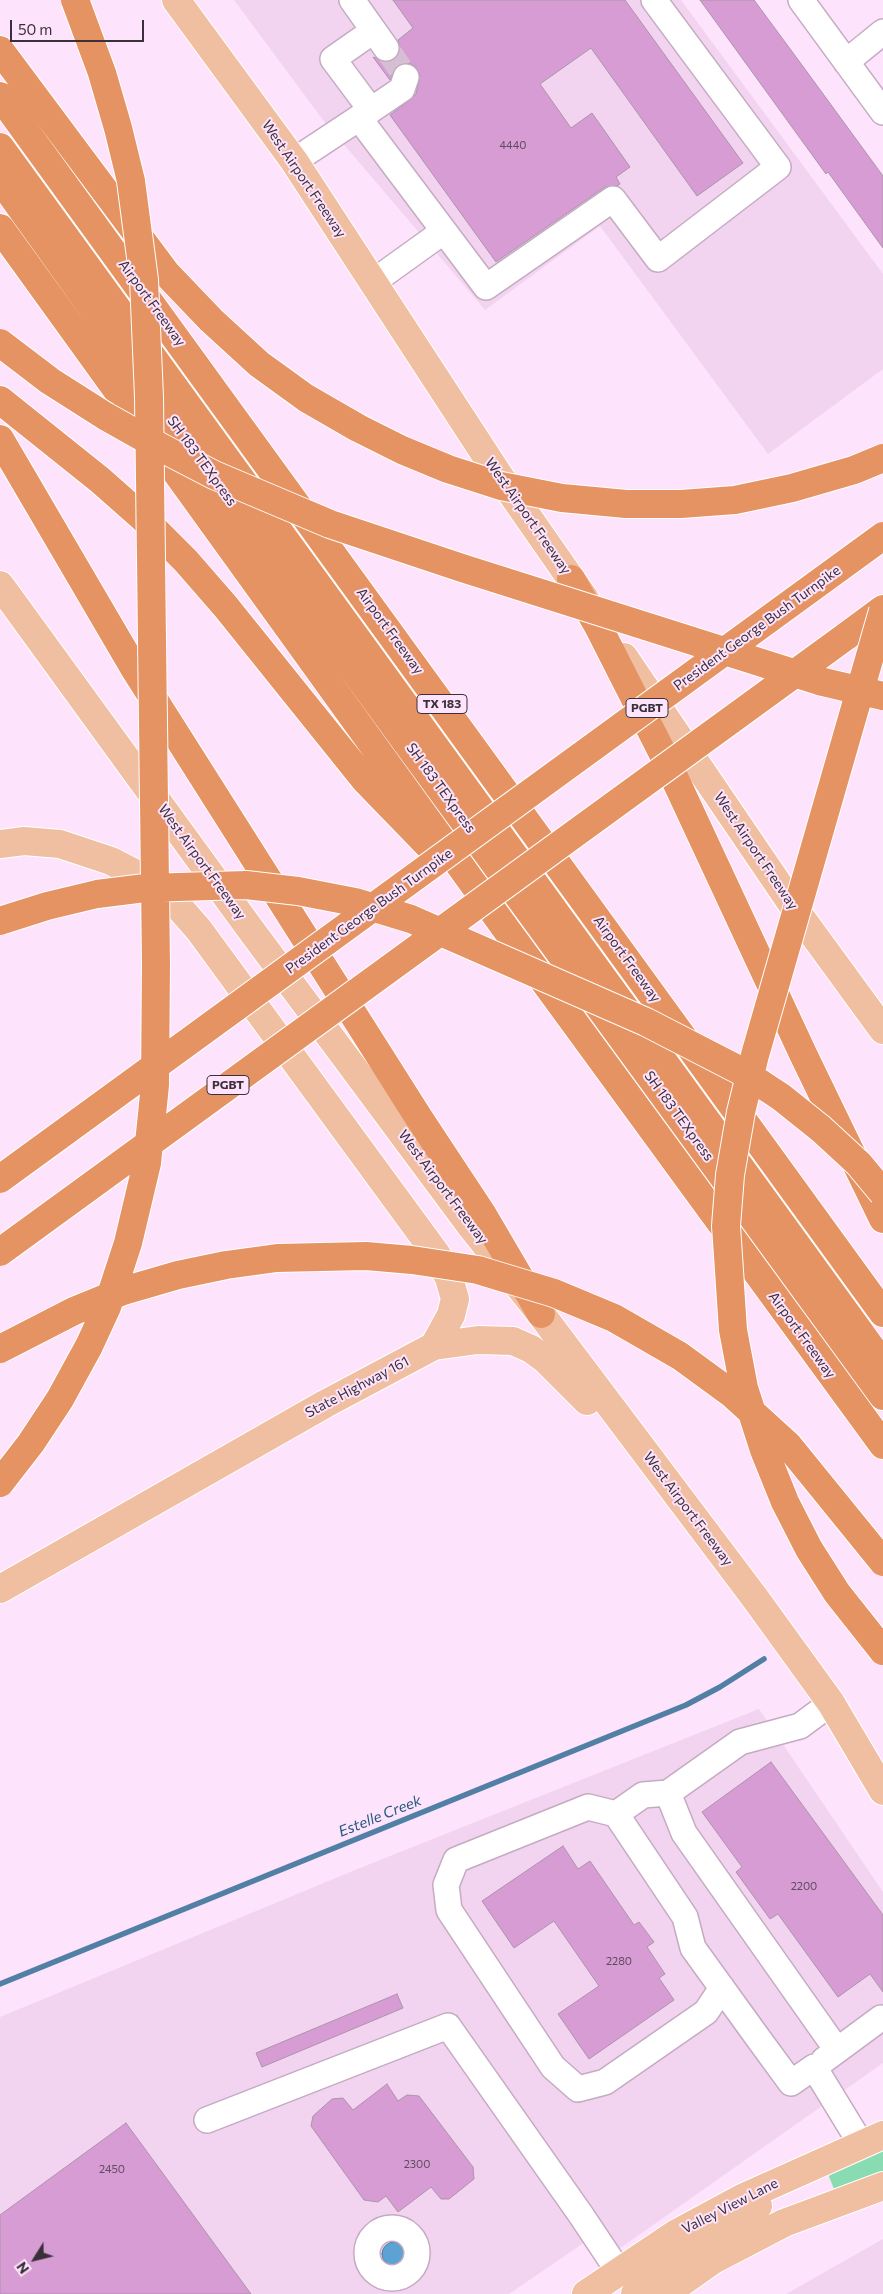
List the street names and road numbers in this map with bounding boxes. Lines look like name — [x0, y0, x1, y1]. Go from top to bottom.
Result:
street label: West Airport Freeway — [258, 117, 350, 241]
street label: Airport Freeway — [115, 256, 189, 350]
street label: SH 183 TEXpress — [164, 413, 240, 509]
street label: West Airport Freeway — [481, 455, 575, 577]
street label: President George Bush Turnpike — [670, 562, 844, 694]
street label: Airport Freeway — [353, 584, 427, 678]
road number: TX 183 — [417, 694, 467, 714]
road number: PGBT — [626, 698, 668, 718]
street label: SH 183 TEXpress — [403, 740, 479, 836]
street label: West Airport Freeway — [710, 789, 802, 913]
street label: West Airport Freeway — [155, 801, 249, 923]
street label: President George Bush Turnpike — [282, 845, 456, 977]
street label: Airport Freeway — [590, 912, 664, 1006]
street label: SH 183 TEXpress — [641, 1068, 717, 1164]
road number: PGBT — [207, 1076, 249, 1094]
street label: West Airport Freeway — [395, 1127, 491, 1247]
street label: Airport Freeway — [765, 1288, 839, 1382]
street label: State Highway 161 — [302, 1353, 412, 1421]
street label: West Airport Freeway — [640, 1449, 736, 1569]
street label: Valley View Lane — [679, 2175, 781, 2237]

